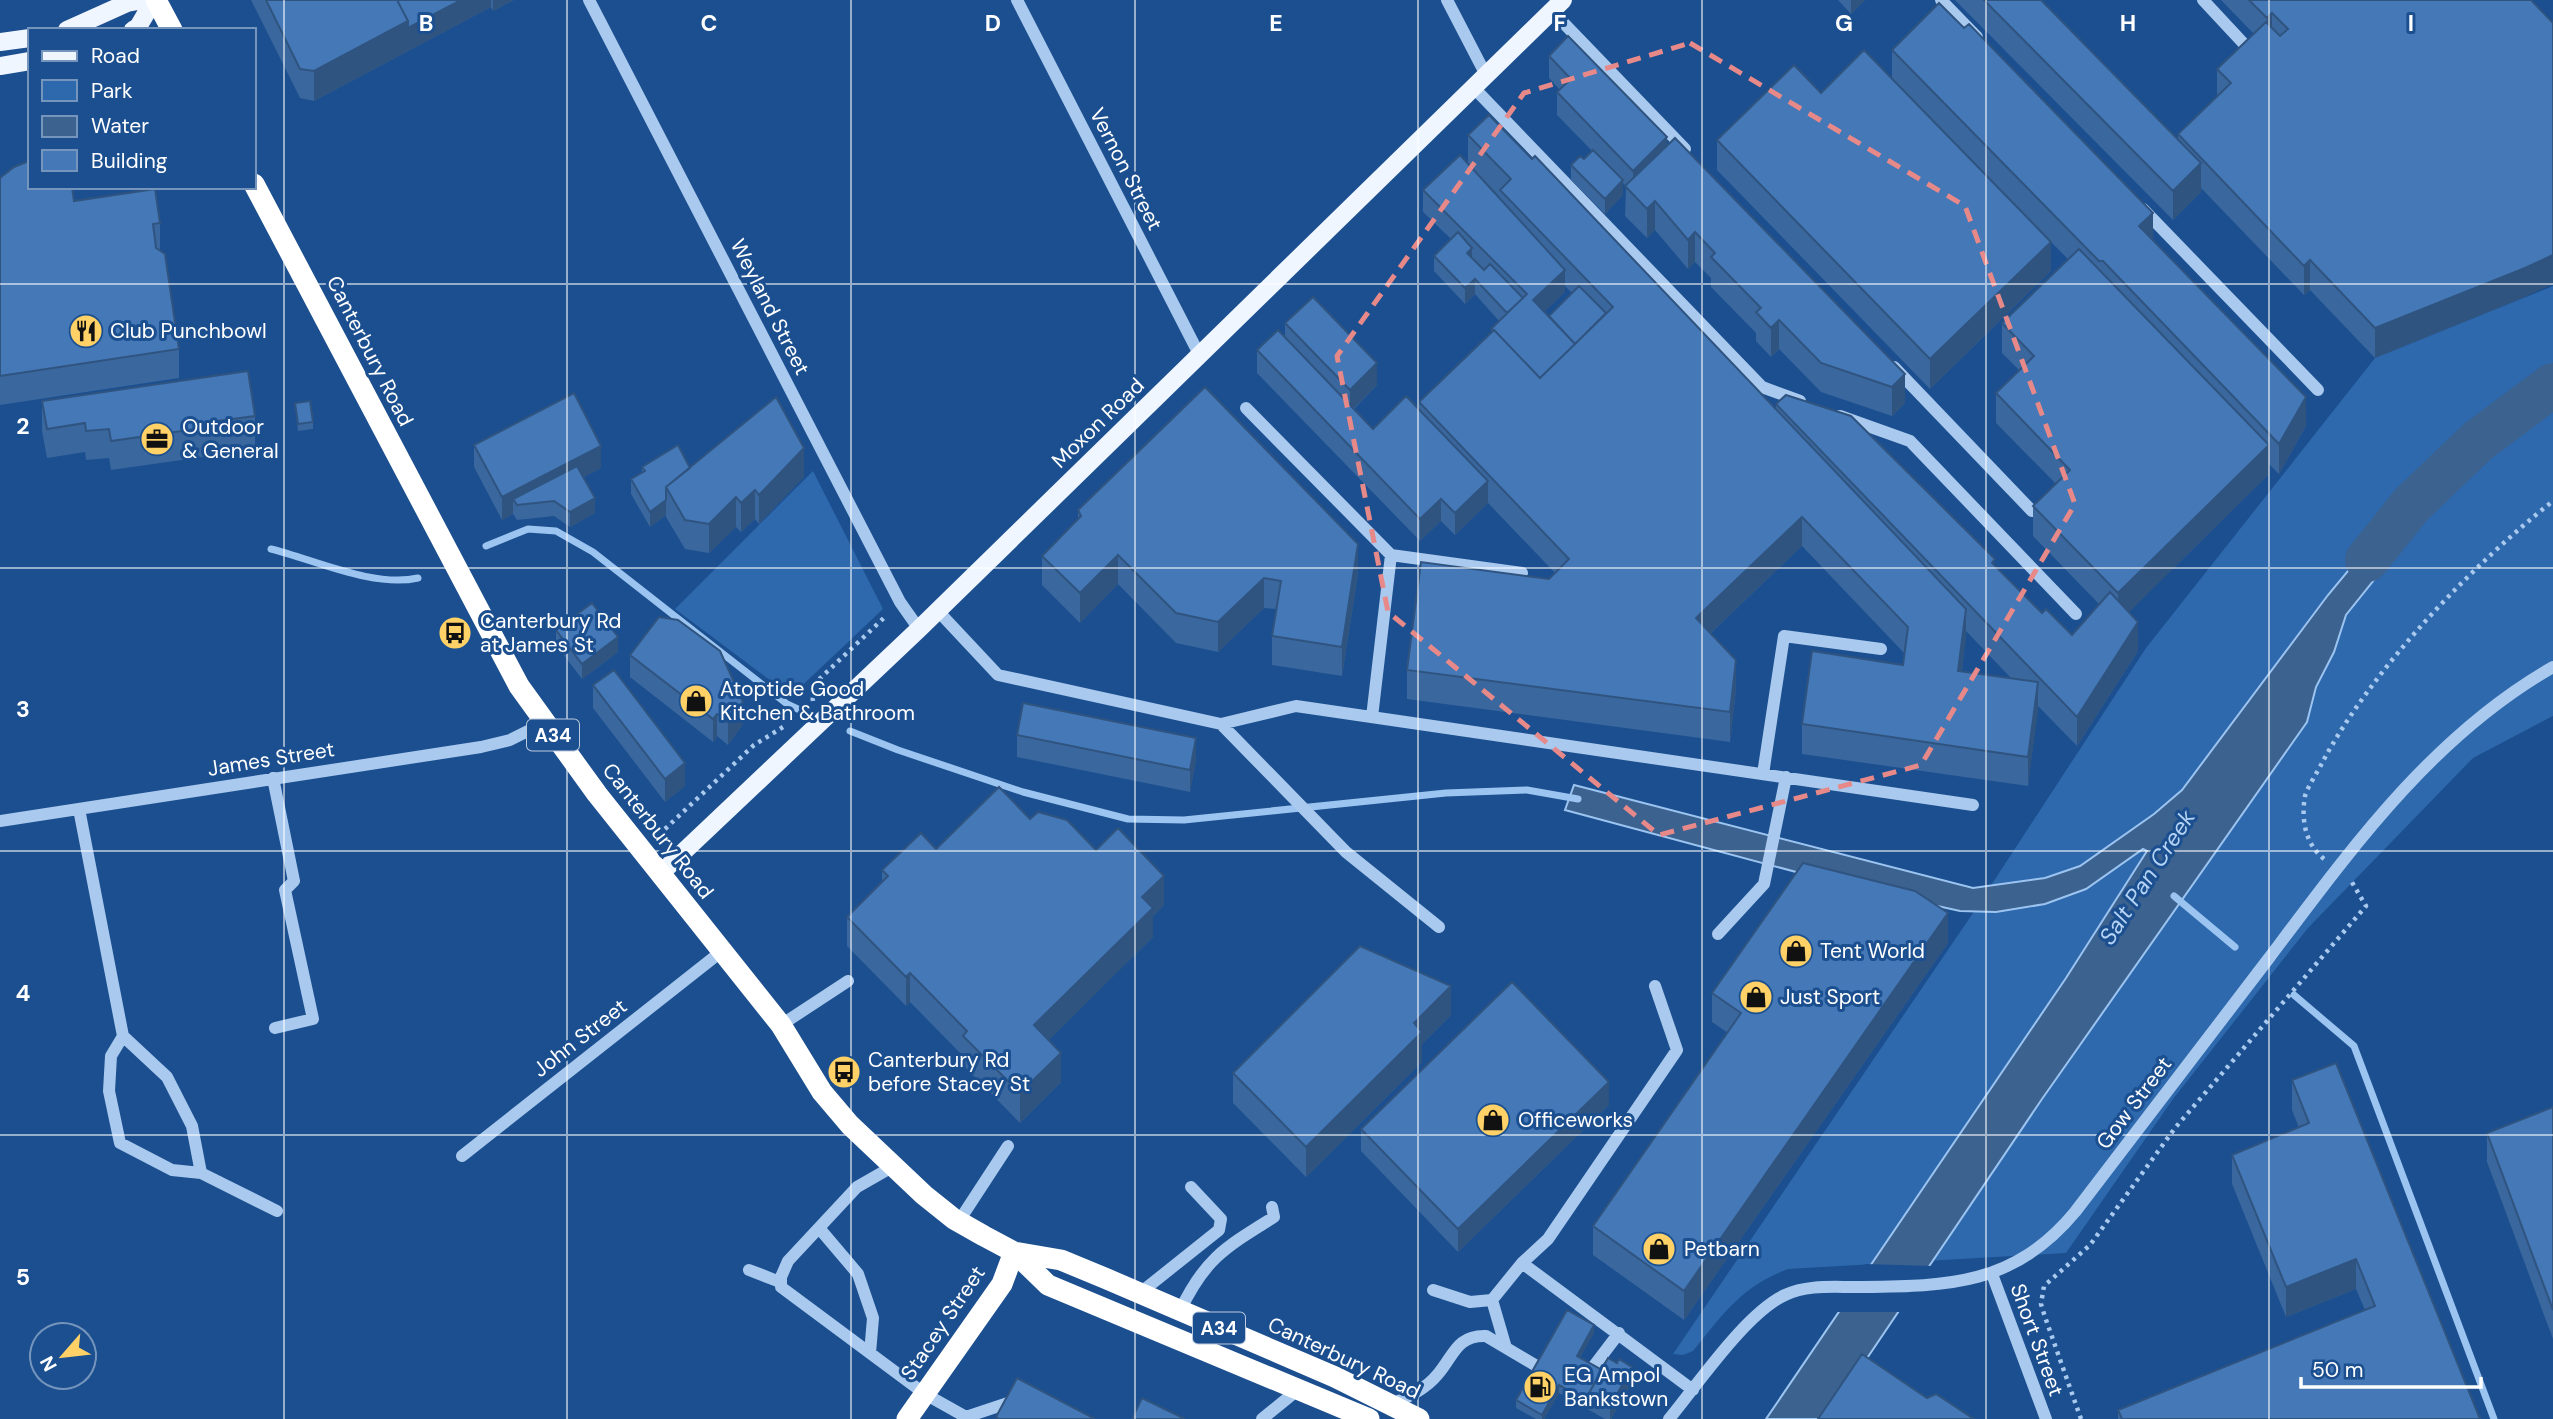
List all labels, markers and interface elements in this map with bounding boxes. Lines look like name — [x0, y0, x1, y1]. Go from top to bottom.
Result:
text: B — [419, 8, 433, 38]
text: C — [701, 8, 717, 38]
text: D — [985, 8, 1001, 38]
text: E — [1269, 8, 1283, 38]
text: F — [1554, 8, 1567, 38]
text: G — [1835, 8, 1853, 38]
text: H — [2120, 8, 2136, 38]
text: I — [2408, 8, 2414, 38]
legend — [28, 28, 256, 189]
text: Road — [91, 42, 140, 70]
text: Park — [91, 77, 133, 105]
street label: Vernon Street — [1083, 103, 1169, 235]
text: Water — [91, 112, 149, 140]
text: Building — [91, 147, 168, 175]
street label: Weyland Street — [724, 234, 816, 380]
street label: Canterbury Road — [320, 271, 420, 431]
restaurant icon: Club Punchbowl — [67, 312, 105, 350]
place label: Club Punchbowl — [110, 317, 267, 345]
street label: Moxon Road — [1046, 372, 1150, 474]
text: 2 — [16, 411, 30, 441]
place label: Outdoor & General — [182, 413, 279, 465]
office icon: Outdoor & General — [138, 420, 176, 458]
place label: Canterbury Rd at James St — [480, 607, 621, 659]
bus stop icon: Canterbury Rd at James St — [436, 614, 474, 652]
place label: Atoptide Good Kitchen & Bathroom — [720, 675, 915, 727]
shop icon: Atoptide Good Kitchen & Bathroom — [677, 682, 715, 720]
text: 3 — [16, 694, 30, 724]
road number: A34 — [527, 720, 579, 750]
street label: James Street — [205, 735, 337, 783]
street label: Canterbury Road — [596, 757, 720, 905]
water label: Salt Pan Creek — [2092, 804, 2202, 950]
shop icon: Tent World — [1777, 932, 1815, 970]
place label: Tent World — [1820, 937, 1925, 965]
text: 4 — [16, 978, 31, 1008]
shop icon: Just Sport — [1737, 978, 1775, 1016]
place label: Just Sport — [1780, 983, 1880, 1011]
street label: John Street — [527, 992, 633, 1084]
place label: Canterbury Rd before Stacey St — [868, 1046, 1030, 1098]
street label: Gow Street — [2090, 1051, 2178, 1155]
bus stop icon: Canterbury Rd before Stacey St — [825, 1053, 863, 1091]
shop icon: Officeworks — [1474, 1101, 1512, 1139]
place label: Officeworks — [1518, 1106, 1633, 1134]
shop icon: Petbarn — [1640, 1230, 1678, 1268]
place label: Petbarn — [1684, 1235, 1760, 1263]
street label: Stacey Street — [894, 1260, 992, 1386]
text: 5 — [16, 1262, 30, 1292]
street label: Short Street — [2004, 1280, 2070, 1400]
street label: Canterbury Road — [1263, 1310, 1425, 1406]
road number: A34 — [1193, 1312, 1245, 1344]
north arrow — [28, 1321, 98, 1391]
scale bar — [2301, 1346, 2481, 1390]
text: N — [34, 1352, 63, 1376]
text: 50 m — [2312, 1356, 2363, 1384]
place label: EG Ampol Bankstown — [1564, 1361, 1668, 1413]
fuel station icon: EG Ampol Bankstown — [1521, 1368, 1559, 1406]

